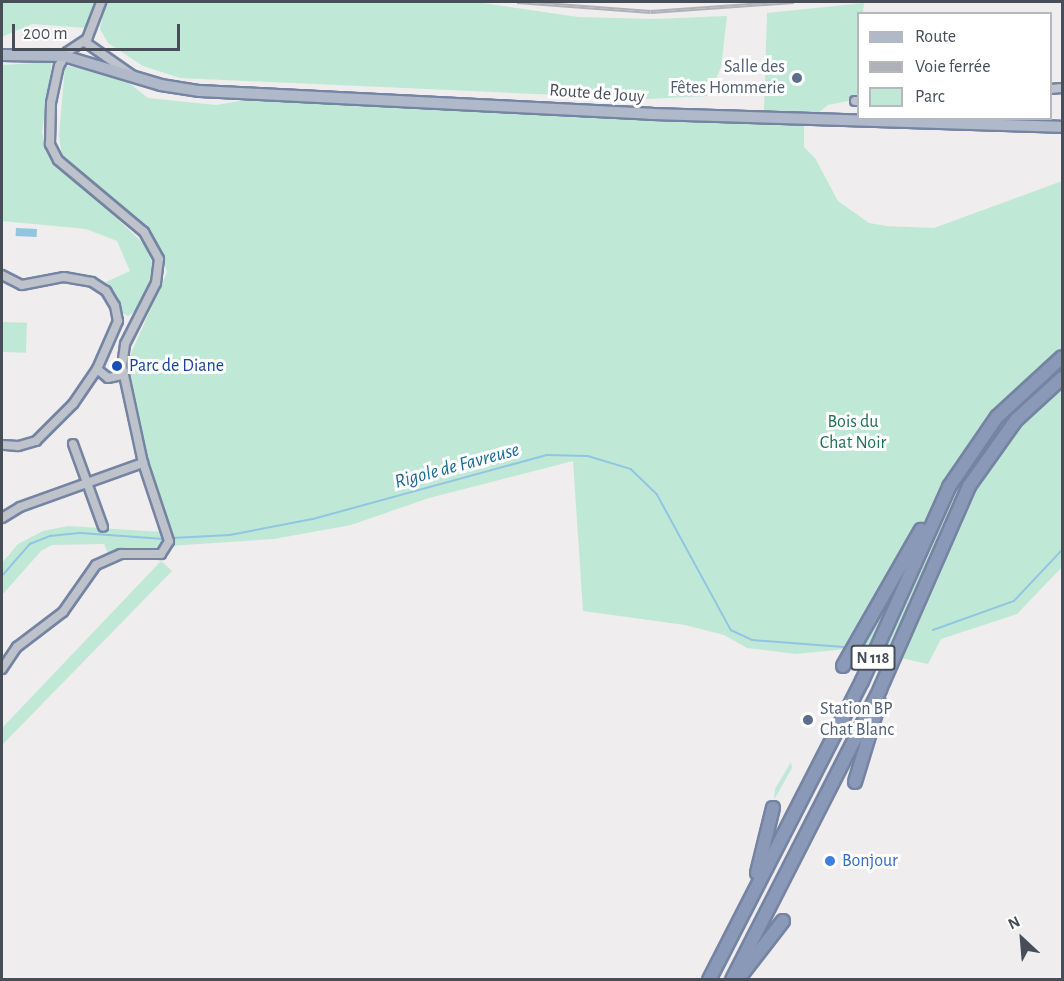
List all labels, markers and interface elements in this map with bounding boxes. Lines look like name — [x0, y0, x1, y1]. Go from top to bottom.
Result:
scale bar — [15, 12, 183, 50]
legend — [857, 12, 1052, 120]
text: 200 m — [23, 25, 68, 43]
text: Route — [915, 28, 956, 46]
place label: Salle des Fêtes Hommerie — [670, 57, 785, 100]
text: Voie ferrée — [915, 58, 990, 76]
marker: Salle des Fêtes Hommerie — [790, 71, 804, 85]
street label: Route de Jouy — [549, 80, 645, 108]
text: Parc — [915, 88, 945, 106]
place label: Parc de Diane — [129, 355, 224, 377]
marker: Parc de Diane — [110, 359, 124, 373]
park label: Bois du Chat Noir — [820, 412, 886, 454]
water label: Rigole de Favreuse — [392, 438, 522, 494]
road number: N 118 — [850, 645, 896, 671]
place label: Station BP Chat Blanc — [820, 699, 894, 742]
marker: Station BP Chat Blanc — [801, 713, 815, 727]
place label: Bonjour — [842, 850, 898, 872]
marker: Bonjour — [823, 854, 837, 868]
north arrow — [992, 909, 1052, 969]
text: N — [1006, 913, 1023, 932]

